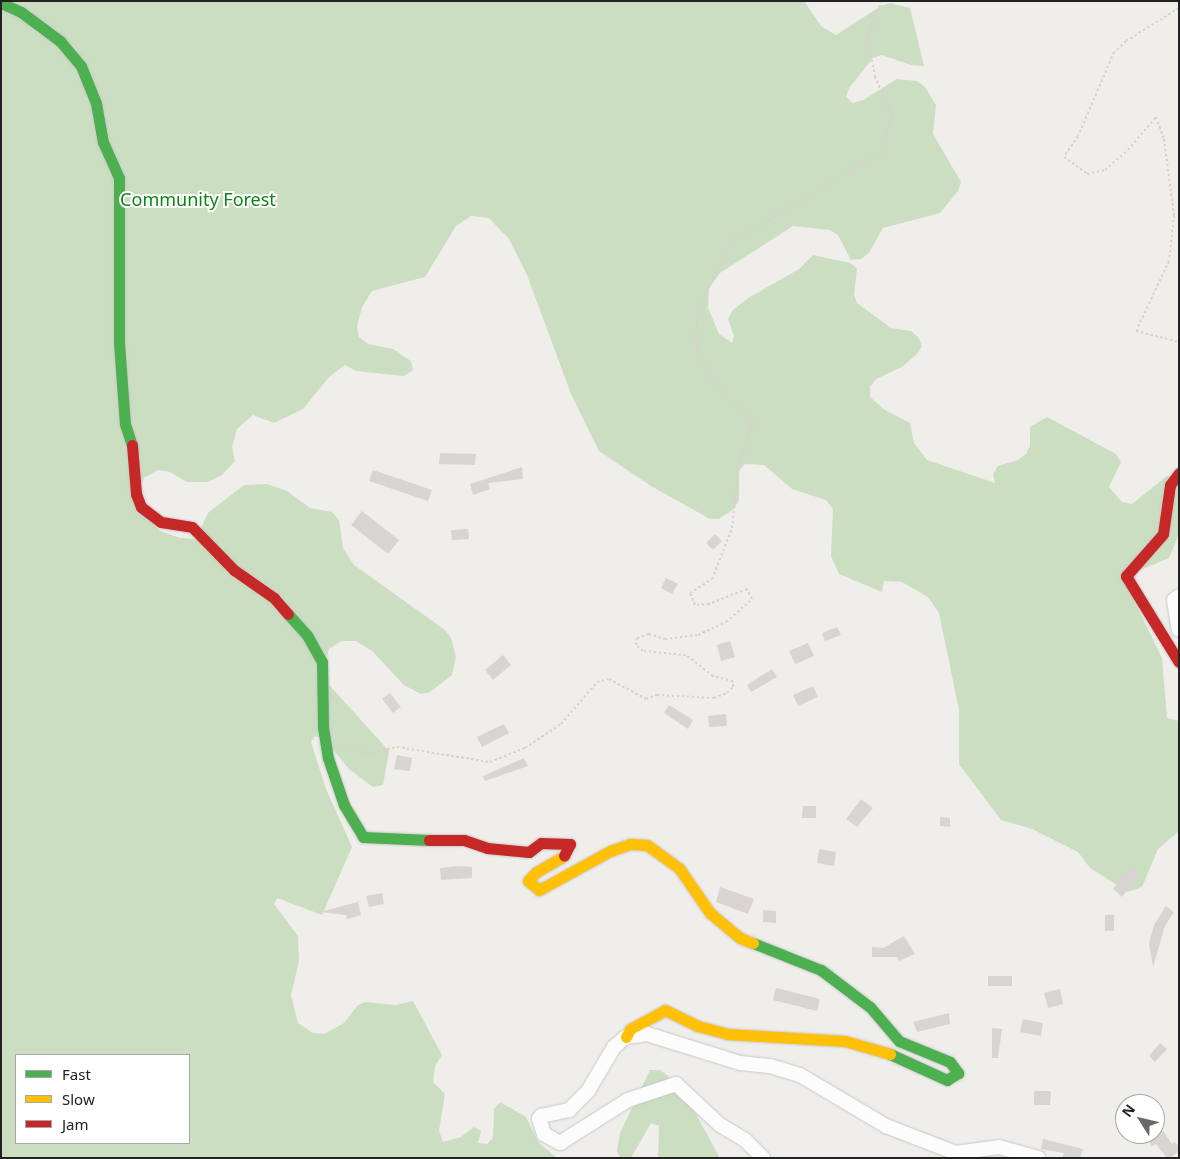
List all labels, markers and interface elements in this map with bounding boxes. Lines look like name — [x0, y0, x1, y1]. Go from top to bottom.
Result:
park label: Community Forest — [120, 188, 276, 210]
legend — [15, 1054, 190, 1144]
text: Fast — [62, 1064, 91, 1084]
text: Slow — [62, 1089, 95, 1109]
north arrow — [1115, 1094, 1165, 1144]
text: N — [1117, 1100, 1139, 1121]
text: Jam — [62, 1114, 89, 1134]

